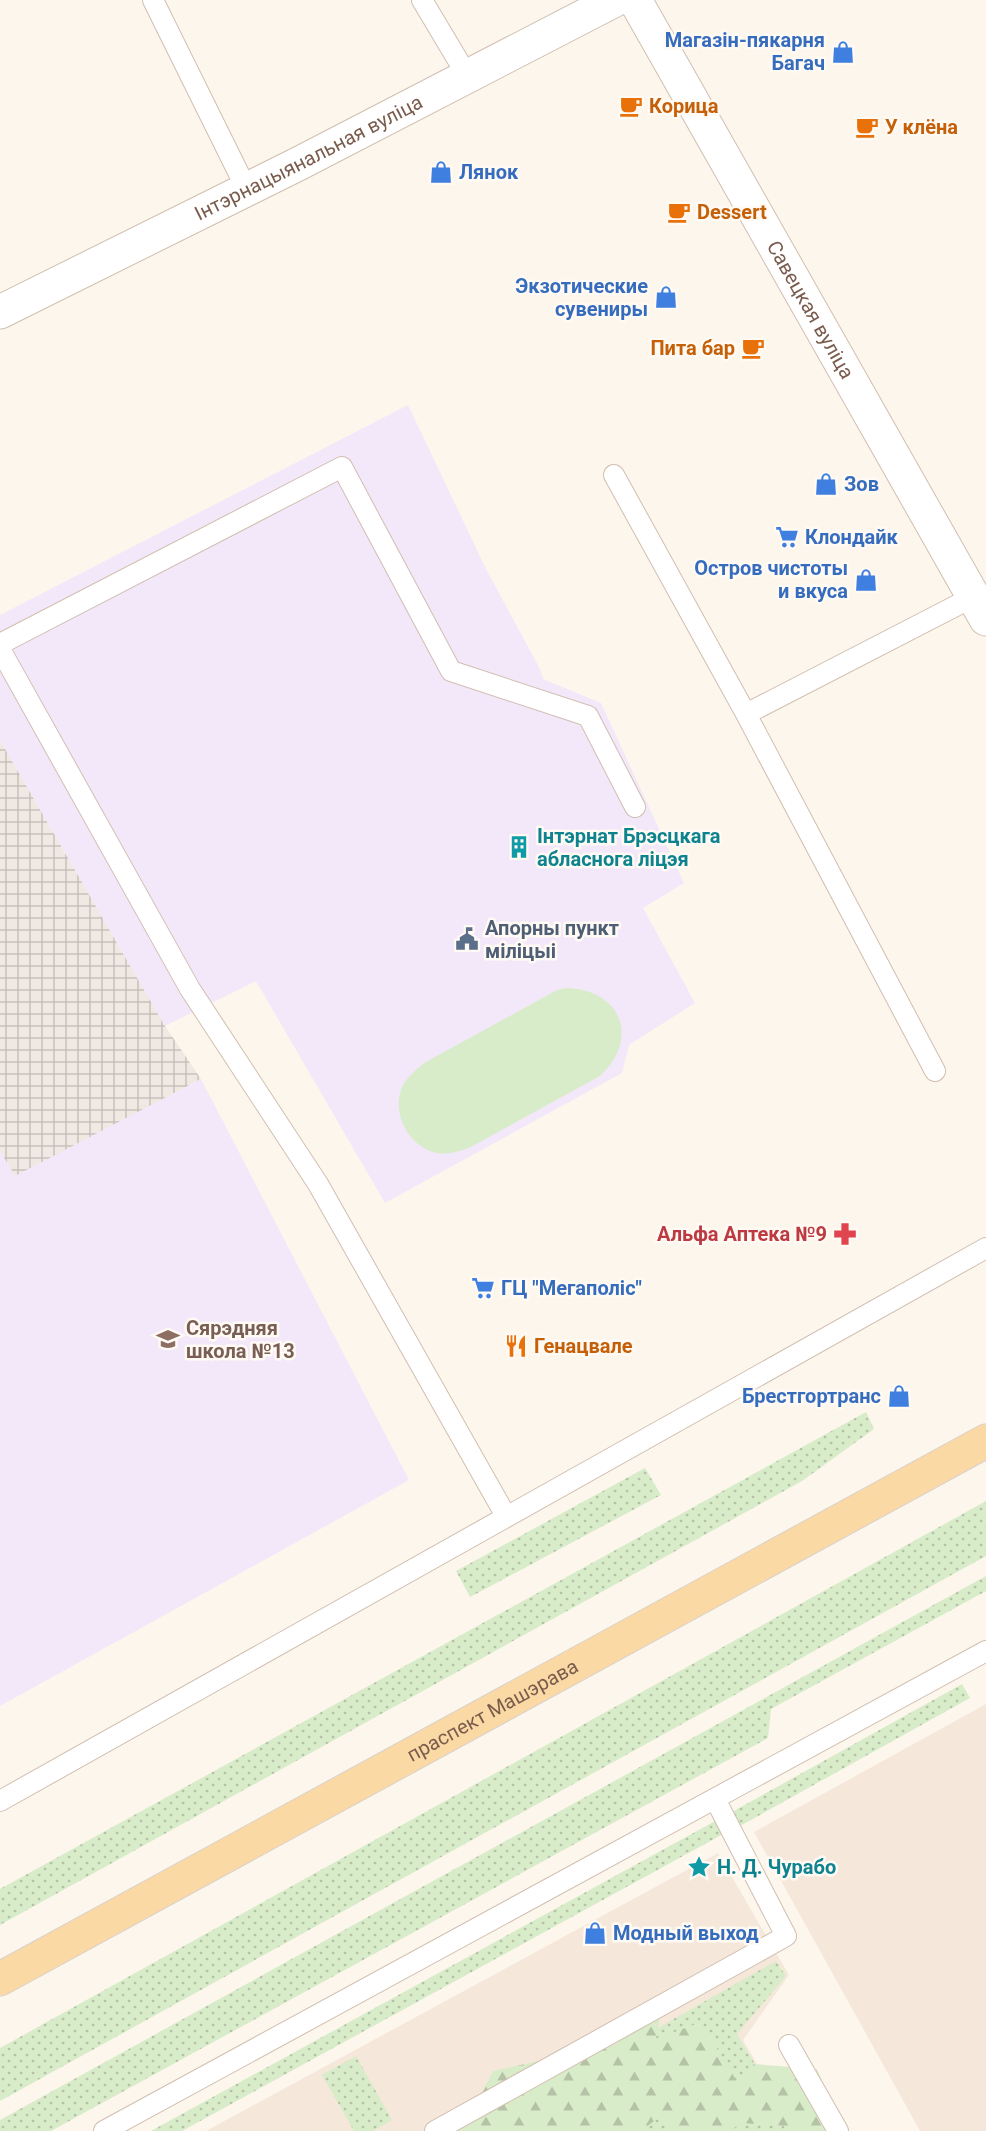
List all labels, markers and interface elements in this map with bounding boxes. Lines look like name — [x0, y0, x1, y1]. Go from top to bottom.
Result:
place label: Магазін-пякарня Багач — [665, 28, 825, 75]
shop icon: Магазін-пякарня Багач — [830, 39, 856, 65]
street label: Інтэрнацыянальная вуліца — [191, 90, 426, 225]
cafe icon: Корица — [618, 93, 644, 119]
place label: Корица — [649, 94, 719, 118]
cafe icon: У клёна — [854, 114, 880, 140]
place label: У клёна — [885, 115, 958, 139]
shop icon: Лянок — [428, 159, 454, 185]
place label: Лянок — [459, 160, 519, 184]
cafe icon: Dessert — [666, 199, 692, 225]
place label: Dessert — [697, 200, 767, 224]
street label: Савецкая вуліца — [762, 236, 859, 383]
place label: Экзотические сувениры — [515, 274, 648, 321]
shop icon: Экзотические сувениры — [653, 284, 679, 310]
cafe icon: Пита бар — [740, 335, 766, 361]
place label: Пита бар — [650, 336, 735, 360]
shop icon: Зов — [813, 471, 839, 497]
place label: Зов — [844, 472, 879, 496]
supermarket icon: Клондайк — [774, 524, 800, 550]
place label: Клондайк — [805, 525, 899, 549]
place label: Остров чистоты и вкуса — [694, 556, 848, 603]
shop icon: Остров чистоты и вкуса — [853, 567, 879, 593]
place label: Інтэрнат Брэсцкага абласнога ліцэя — [537, 824, 721, 871]
building icon: Інтэрнат Брэсцкага абласнога ліцэя — [506, 834, 532, 860]
place label: Апорны пункт міліцыі — [485, 916, 619, 963]
public building icon: Апорны пункт міліцыі — [454, 926, 480, 952]
pharmacy icon: Альфа Аптека №9 — [832, 1221, 858, 1247]
place label: Альфа Аптека №9 — [657, 1222, 827, 1246]
supermarket icon: ГЦ "Мегаполіс" — [470, 1275, 496, 1301]
place label: ГЦ "Мегаполіс" — [501, 1276, 642, 1300]
place label: Сярэдняя школа №13 — [186, 1316, 295, 1363]
school or university icon: Сярэдняя школа №13 — [155, 1326, 181, 1352]
restaurant icon: Генацвале — [503, 1333, 529, 1359]
place label: Генацвале — [534, 1334, 633, 1358]
shop icon: Брестгортранс — [886, 1383, 912, 1409]
place label: Брестгортранс — [742, 1384, 881, 1408]
street label: праспект Машэрава — [403, 1654, 582, 1767]
place icon: Н. Д. Чурабо — [686, 1854, 712, 1880]
place label: Н. Д. Чурабо — [717, 1855, 836, 1879]
shop icon: Модный выход — [582, 1920, 608, 1946]
place label: Модный выход — [613, 1921, 759, 1945]

